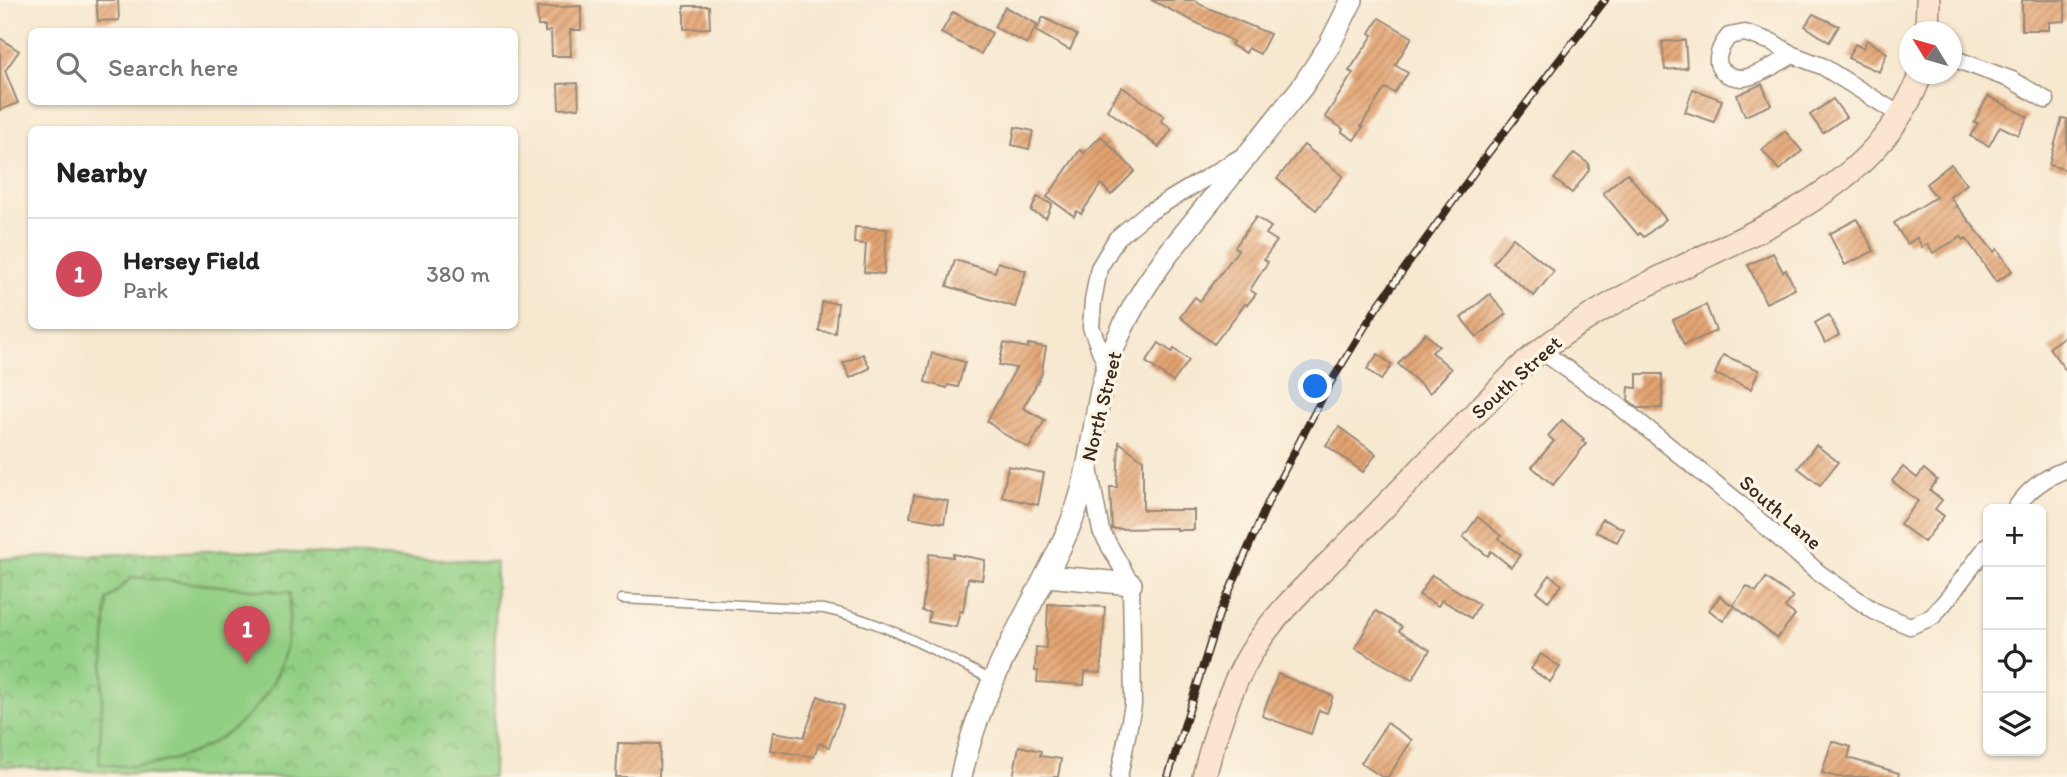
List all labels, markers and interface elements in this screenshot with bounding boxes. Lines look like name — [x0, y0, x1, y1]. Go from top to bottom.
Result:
north arrow — [1899, 21, 1962, 84]
search box — [28, 28, 518, 105]
icon: search — [52, 48, 90, 86]
text: Search here — [108, 51, 238, 83]
text: Nearby — [56, 153, 147, 190]
text: Hersey Field — [123, 244, 259, 276]
text: 1 — [74, 260, 84, 288]
text: 380 m — [426, 260, 490, 288]
text: Park — [123, 276, 168, 304]
street label: South Street — [1466, 330, 1567, 424]
street label: North Street — [1075, 348, 1127, 464]
your location — [1298, 369, 1332, 403]
street label: South Lane — [1735, 469, 1827, 555]
map controls — [1983, 504, 2046, 756]
button: + — [1983, 504, 2046, 567]
button: − — [1983, 567, 2046, 630]
pin: 1 — [224, 606, 270, 664]
button: locate — [1983, 630, 2046, 693]
button: layers — [1983, 693, 2046, 756]

